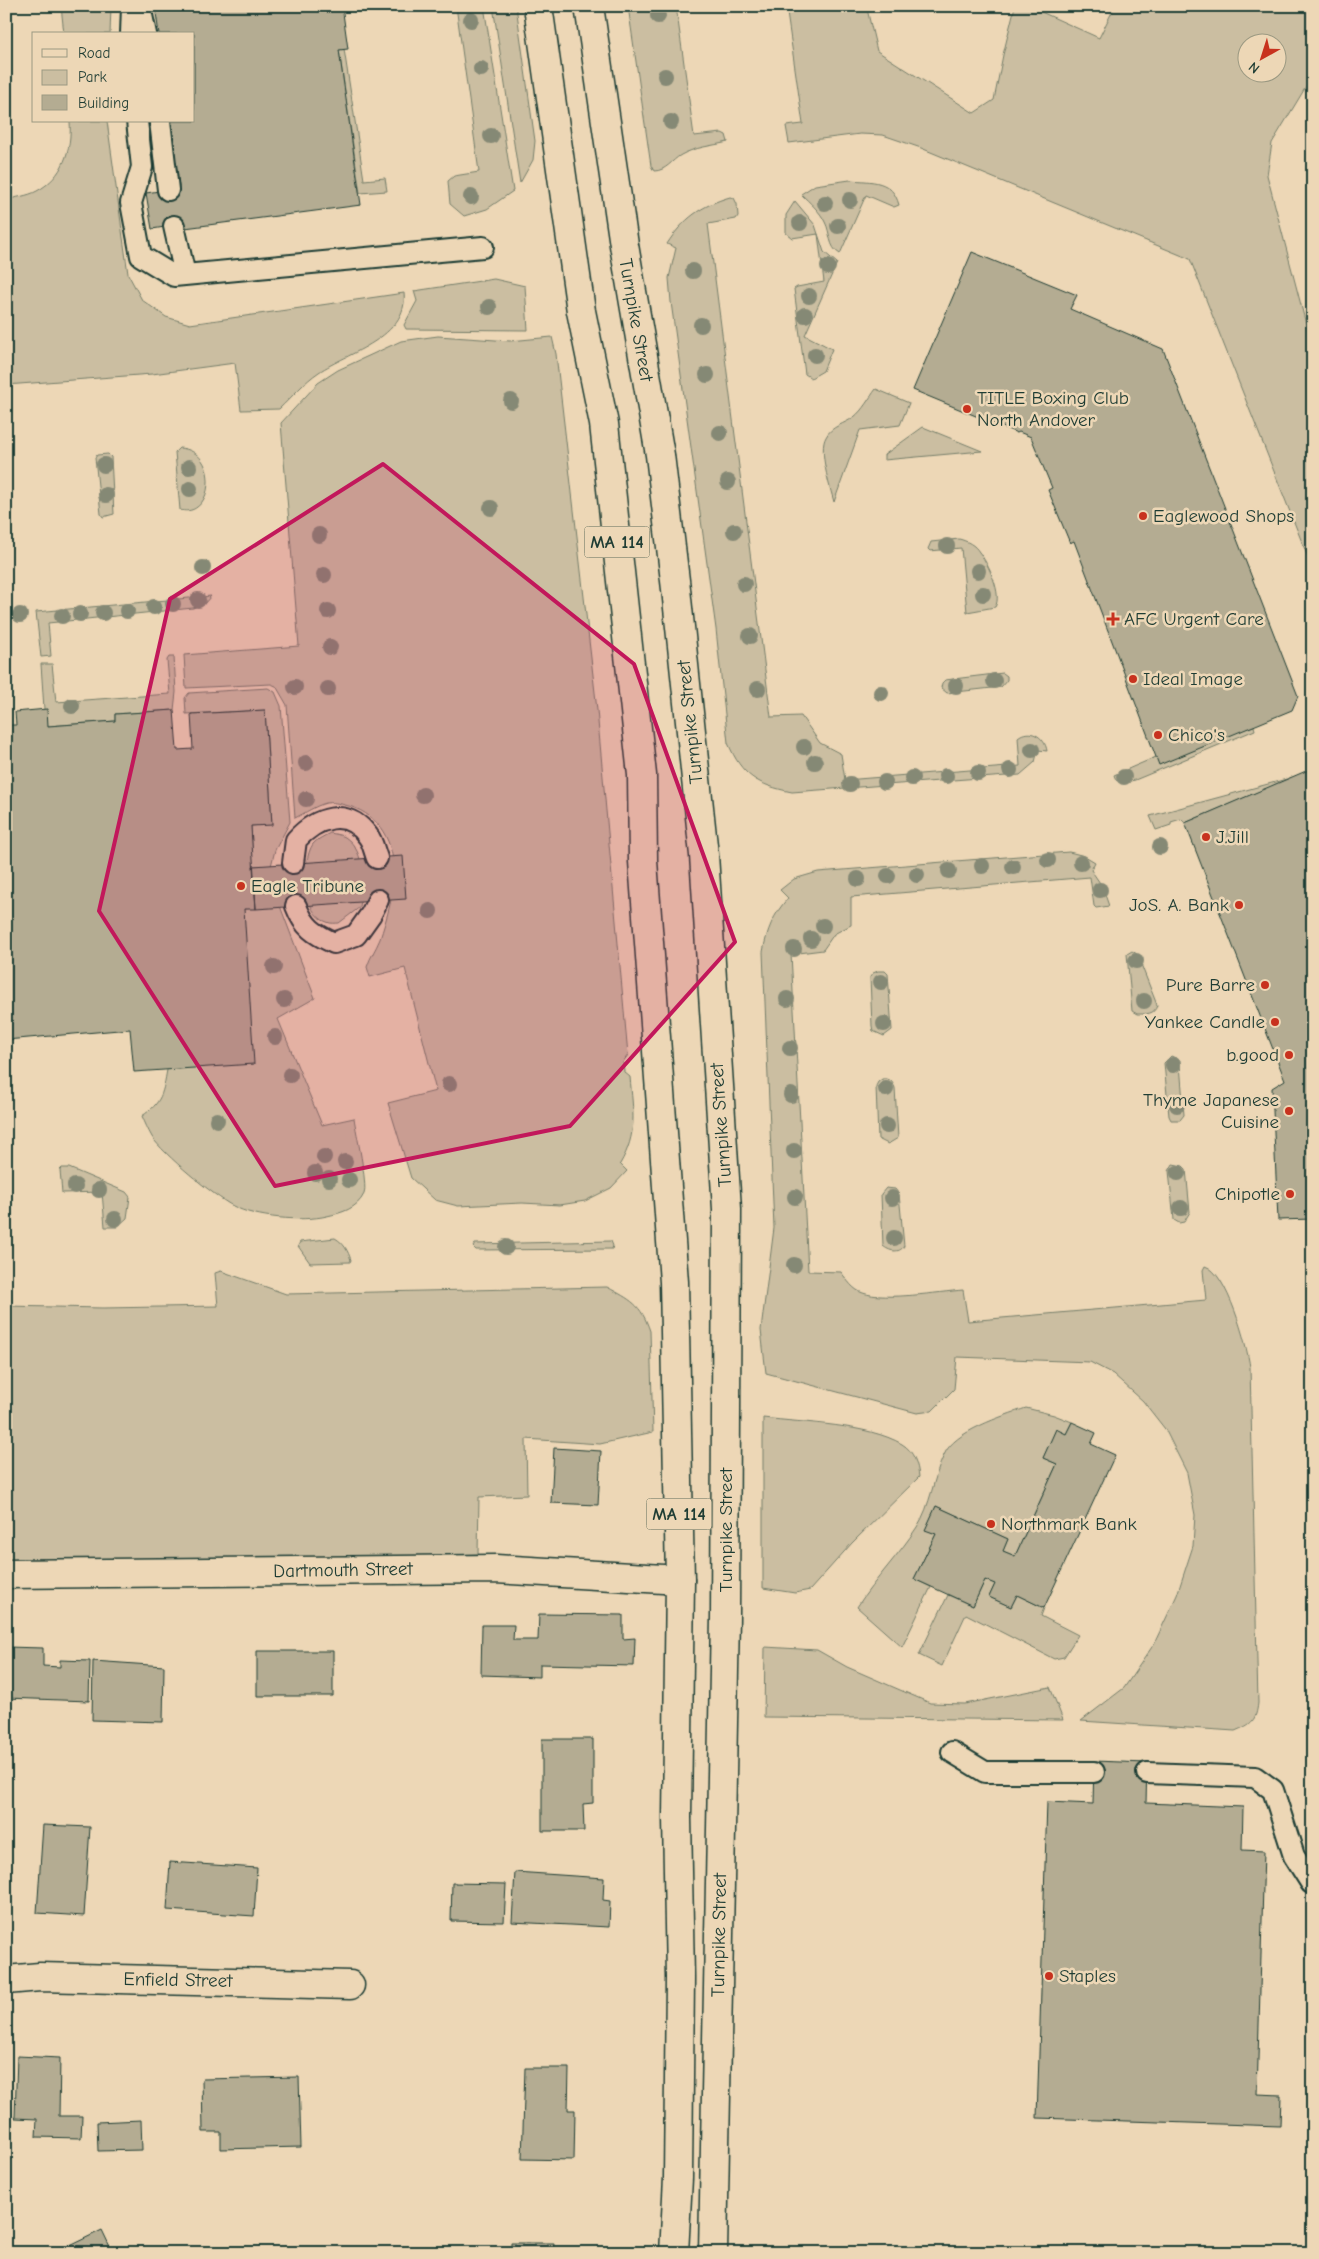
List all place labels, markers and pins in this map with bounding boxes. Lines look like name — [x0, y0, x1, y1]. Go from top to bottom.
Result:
place label: TITLE Boxing Club North Andover — [977, 387, 1129, 431]
marker: TITLE Boxing Club North Andover — [961, 403, 973, 415]
place label: Eaglewood Shops — [1153, 505, 1294, 527]
marker: Eaglewood Shops — [1137, 510, 1149, 522]
place label: AFC Urgent Care — [1124, 608, 1264, 630]
marker: AFC Urgent Care — [1106, 612, 1120, 626]
place label: Ideal Image — [1143, 668, 1243, 690]
marker: Ideal Image — [1127, 673, 1139, 685]
place label: Chico's — [1168, 724, 1225, 746]
marker: Chico's — [1152, 729, 1164, 741]
place label: J.Jill — [1216, 826, 1249, 848]
marker: J.Jill — [1200, 831, 1212, 843]
place label: Eagle Tribune — [251, 875, 364, 897]
marker: Eagle Tribune — [235, 880, 247, 892]
place label: JoS. A. Bank — [1129, 894, 1230, 916]
marker: JoS. A. Bank — [1233, 899, 1245, 911]
place label: Pure Barre — [1166, 974, 1255, 996]
marker: Pure Barre — [1259, 979, 1271, 991]
place label: Yankee Candle — [1145, 1011, 1265, 1033]
marker: Yankee Candle — [1269, 1016, 1281, 1028]
place label: b.good — [1226, 1044, 1279, 1066]
marker: b.good — [1283, 1049, 1295, 1061]
place label: Thyme Japanese Cuisine — [1143, 1089, 1279, 1133]
marker: Thyme Japanese Cuisine — [1283, 1105, 1295, 1117]
place label: Chipotle — [1215, 1183, 1280, 1205]
marker: Chipotle — [1284, 1188, 1296, 1200]
place label: Northmark Bank — [1001, 1513, 1137, 1535]
marker: Northmark Bank — [985, 1518, 997, 1530]
place label: Staples — [1059, 1965, 1116, 1987]
marker: Staples — [1043, 1970, 1055, 1982]

